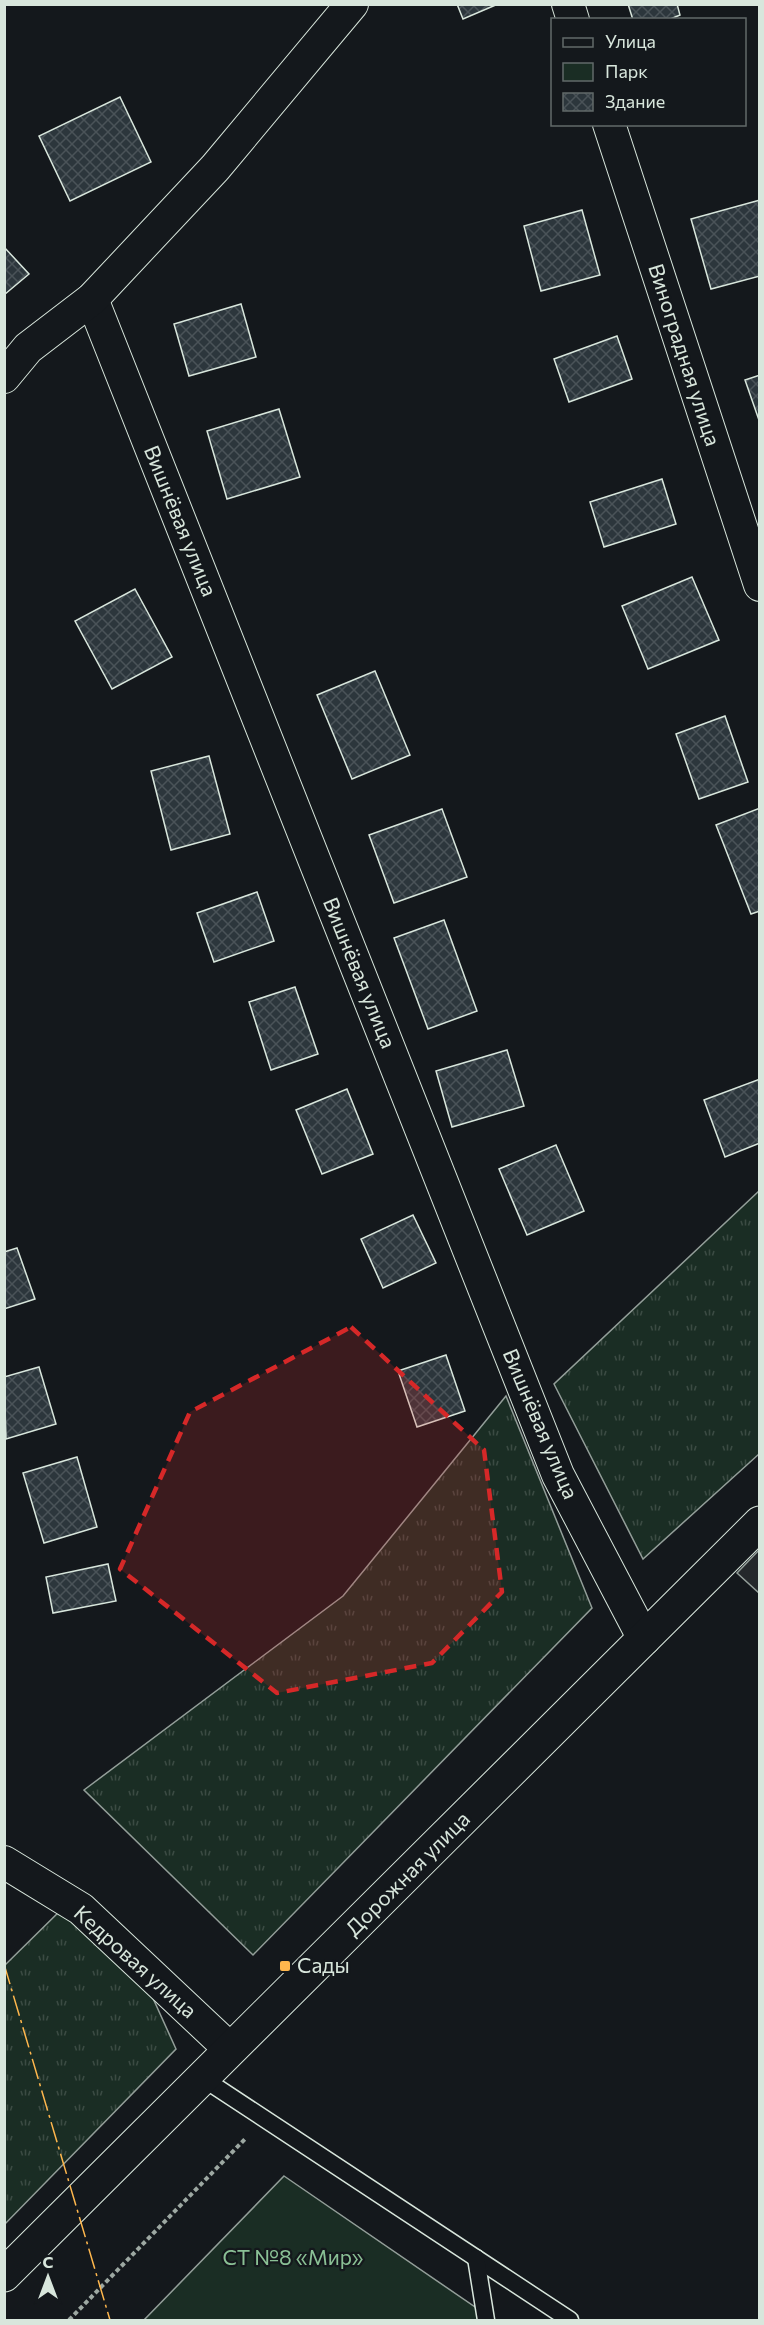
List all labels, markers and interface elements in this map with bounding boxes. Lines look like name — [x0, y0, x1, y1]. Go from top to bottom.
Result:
legend — [551, 18, 746, 126]
text: Улица — [605, 30, 656, 52]
text: Парк — [605, 60, 648, 82]
text: Здание — [605, 90, 665, 112]
street label: Виноградная улица — [644, 260, 727, 449]
street label: Вишнёвая улица — [140, 441, 223, 600]
street label: Вишнёвая улица — [319, 893, 402, 1052]
street label: Вишнёвая улица — [498, 1345, 584, 1502]
street label: Дорожная улица — [340, 1806, 474, 1940]
street label: Кедровая улица — [70, 1899, 202, 2022]
place label: Сады — [297, 1952, 350, 1977]
marker: Сады — [278, 1959, 292, 1973]
park label: СТ №8 «Мир» — [222, 2244, 364, 2269]
north arrow — [18, 2247, 78, 2307]
text: С — [43, 2252, 54, 2271]

